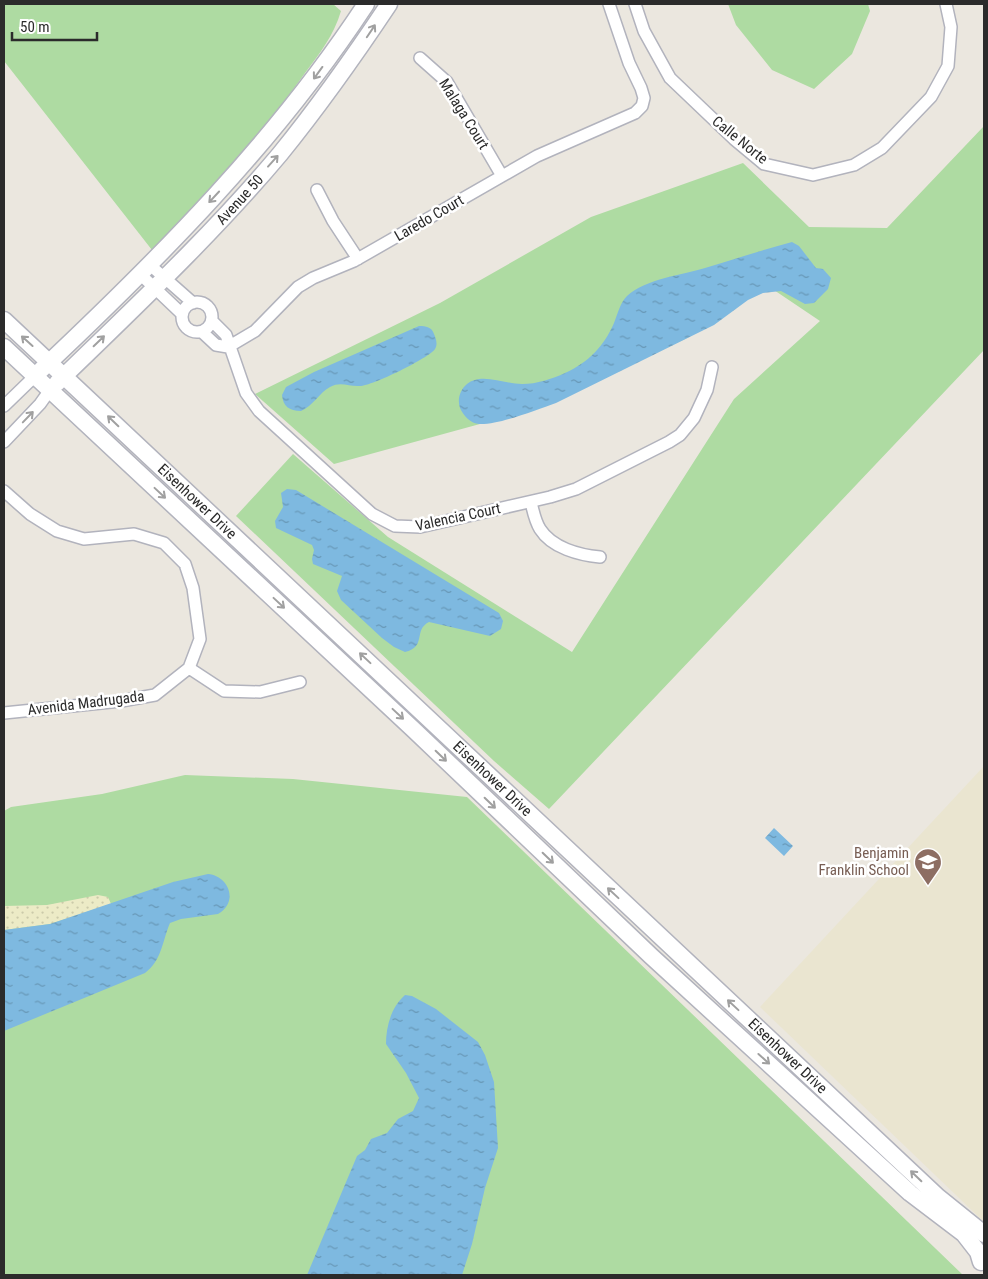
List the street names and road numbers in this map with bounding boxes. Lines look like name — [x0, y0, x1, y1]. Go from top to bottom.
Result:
street label: Malaga Court — [435, 75, 493, 153]
street label: Calle Norte — [709, 112, 771, 168]
street label: Avenue 50 — [212, 171, 267, 228]
street label: Laredo Court — [391, 191, 467, 245]
street label: Eisenhower Drive — [154, 460, 240, 543]
street label: Valencia Court — [414, 499, 502, 535]
street label: Avenida Madrugada — [27, 687, 145, 719]
street label: Eisenhower Drive — [449, 737, 536, 820]
street label: Eisenhower Drive — [744, 1015, 831, 1097]

